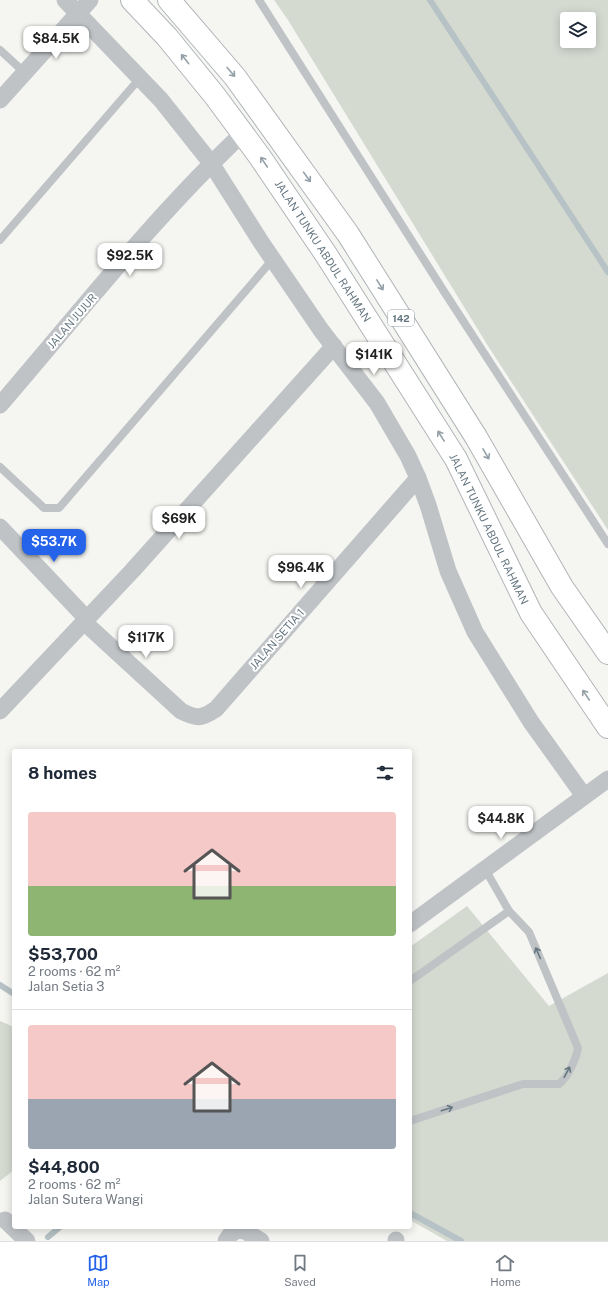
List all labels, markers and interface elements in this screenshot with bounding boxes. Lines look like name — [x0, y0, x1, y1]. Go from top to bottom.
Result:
map controls — [560, 12, 596, 48]
button: layers — [560, 12, 596, 48]
pin: $84.5K — [23, 26, 89, 60]
text: $84.5K — [32, 31, 80, 46]
one-way arrow — [181, 53, 189, 64]
one-way arrow — [226, 67, 235, 77]
one-way arrow — [260, 157, 268, 168]
one-way arrow — [303, 171, 311, 182]
street label: JALAN TUNKU ABDUL RAHMAN — [273, 178, 373, 324]
pin: $92.5K — [97, 243, 163, 277]
text: $92.5K — [106, 248, 154, 263]
one-way arrow — [377, 279, 385, 291]
street label: JALAN JUJUR — [45, 291, 99, 351]
road number: 142 — [388, 310, 414, 326]
pin: $141K — [346, 342, 402, 376]
text: $141K — [355, 347, 393, 362]
one-way arrow — [437, 431, 445, 442]
one-way arrow — [483, 448, 491, 460]
street label: JALAN TUNKU ABDUL RAHMAN — [447, 452, 531, 606]
pin: $69K — [155, 506, 203, 540]
text: $69K — [161, 511, 197, 526]
pin: $53.7K — [21, 529, 87, 563]
text: $53.7K — [31, 534, 77, 549]
pin: $96.4K — [268, 555, 334, 589]
text: $96.4K — [277, 560, 325, 575]
street label: JALAN SETIA 1 — [248, 606, 306, 672]
pin: $117K — [118, 625, 174, 659]
text: $117K — [127, 630, 165, 645]
one-way arrow — [582, 690, 590, 701]
icon: filters — [374, 762, 396, 784]
text: 8 homes — [28, 763, 97, 783]
pin: $44.8K — [468, 806, 534, 840]
text: $44.8K — [477, 811, 525, 826]
icon: home — [176, 838, 248, 910]
text: $53,700 — [28, 944, 98, 964]
one-way arrow — [533, 948, 541, 960]
text: 2 rooms · 62 m² — [28, 964, 121, 979]
text: Jalan Setia 3 — [28, 979, 105, 994]
icon: home — [176, 1051, 248, 1123]
one-way arrow — [564, 1067, 572, 1079]
one-way arrow — [441, 1104, 453, 1112]
text: $44,800 — [28, 1157, 100, 1177]
text: 2 rooms · 62 m² — [28, 1177, 121, 1192]
text: Jalan Sutera Wangi — [28, 1192, 143, 1207]
tab: Map — [87, 1252, 110, 1288]
tab: Saved — [284, 1252, 316, 1288]
tab: Home — [490, 1252, 521, 1288]

